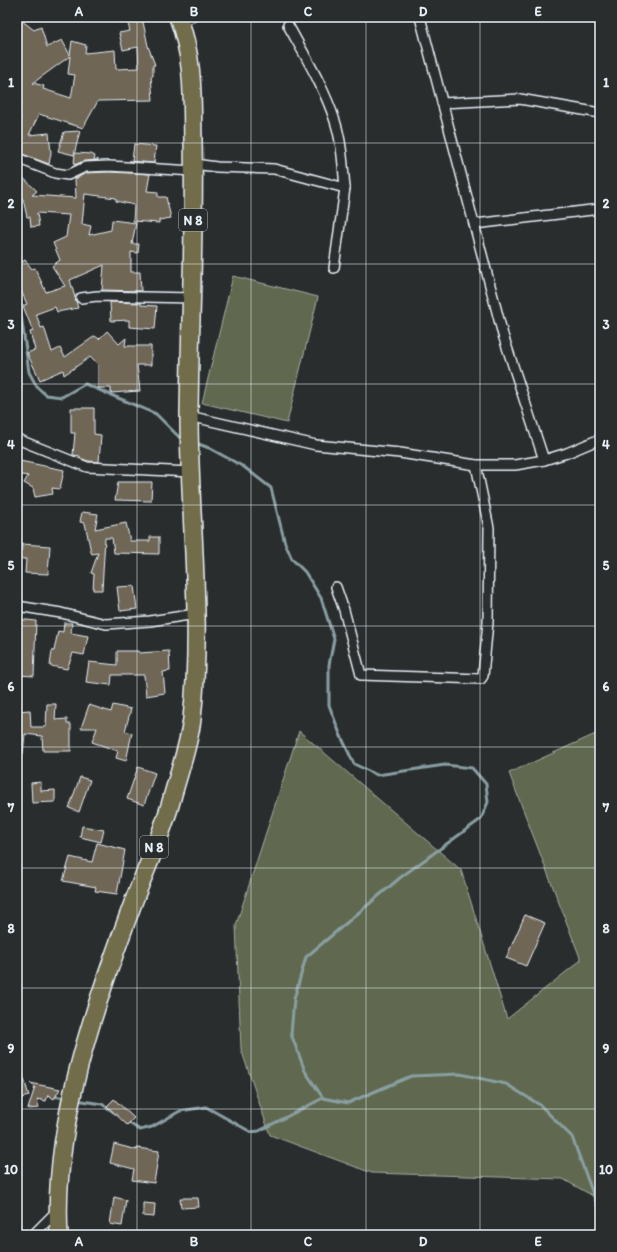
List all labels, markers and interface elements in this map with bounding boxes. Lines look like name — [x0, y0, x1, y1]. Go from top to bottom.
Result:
text: A — [74, 4, 84, 19]
text: B — [190, 4, 199, 19]
text: C — [304, 4, 313, 19]
text: D — [419, 4, 428, 19]
text: E — [534, 4, 542, 19]
text: 1 — [8, 75, 14, 90]
text: 1 — [603, 75, 609, 90]
text: 2 — [8, 196, 15, 211]
text: 2 — [603, 196, 610, 211]
road number: N 8 — [179, 209, 207, 231]
text: 3 — [7, 317, 15, 332]
text: 3 — [602, 317, 610, 332]
text: 4 — [7, 437, 15, 452]
text: 4 — [602, 437, 610, 452]
text: 5 — [8, 558, 15, 573]
text: 5 — [603, 558, 610, 573]
text: 6 — [8, 679, 15, 694]
text: 6 — [603, 679, 610, 694]
text: 7 — [7, 800, 15, 815]
text: 7 — [602, 800, 610, 815]
road number: N 8 — [140, 836, 168, 858]
text: 8 — [7, 921, 15, 936]
text: 8 — [602, 921, 610, 936]
text: 9 — [8, 1041, 15, 1056]
text: 9 — [603, 1041, 610, 1056]
text: 10 — [4, 1162, 18, 1177]
text: 10 — [599, 1162, 613, 1177]
text: A — [74, 1234, 84, 1249]
text: B — [190, 1234, 199, 1249]
text: C — [304, 1234, 313, 1249]
text: D — [419, 1234, 428, 1249]
text: E — [534, 1234, 542, 1249]

